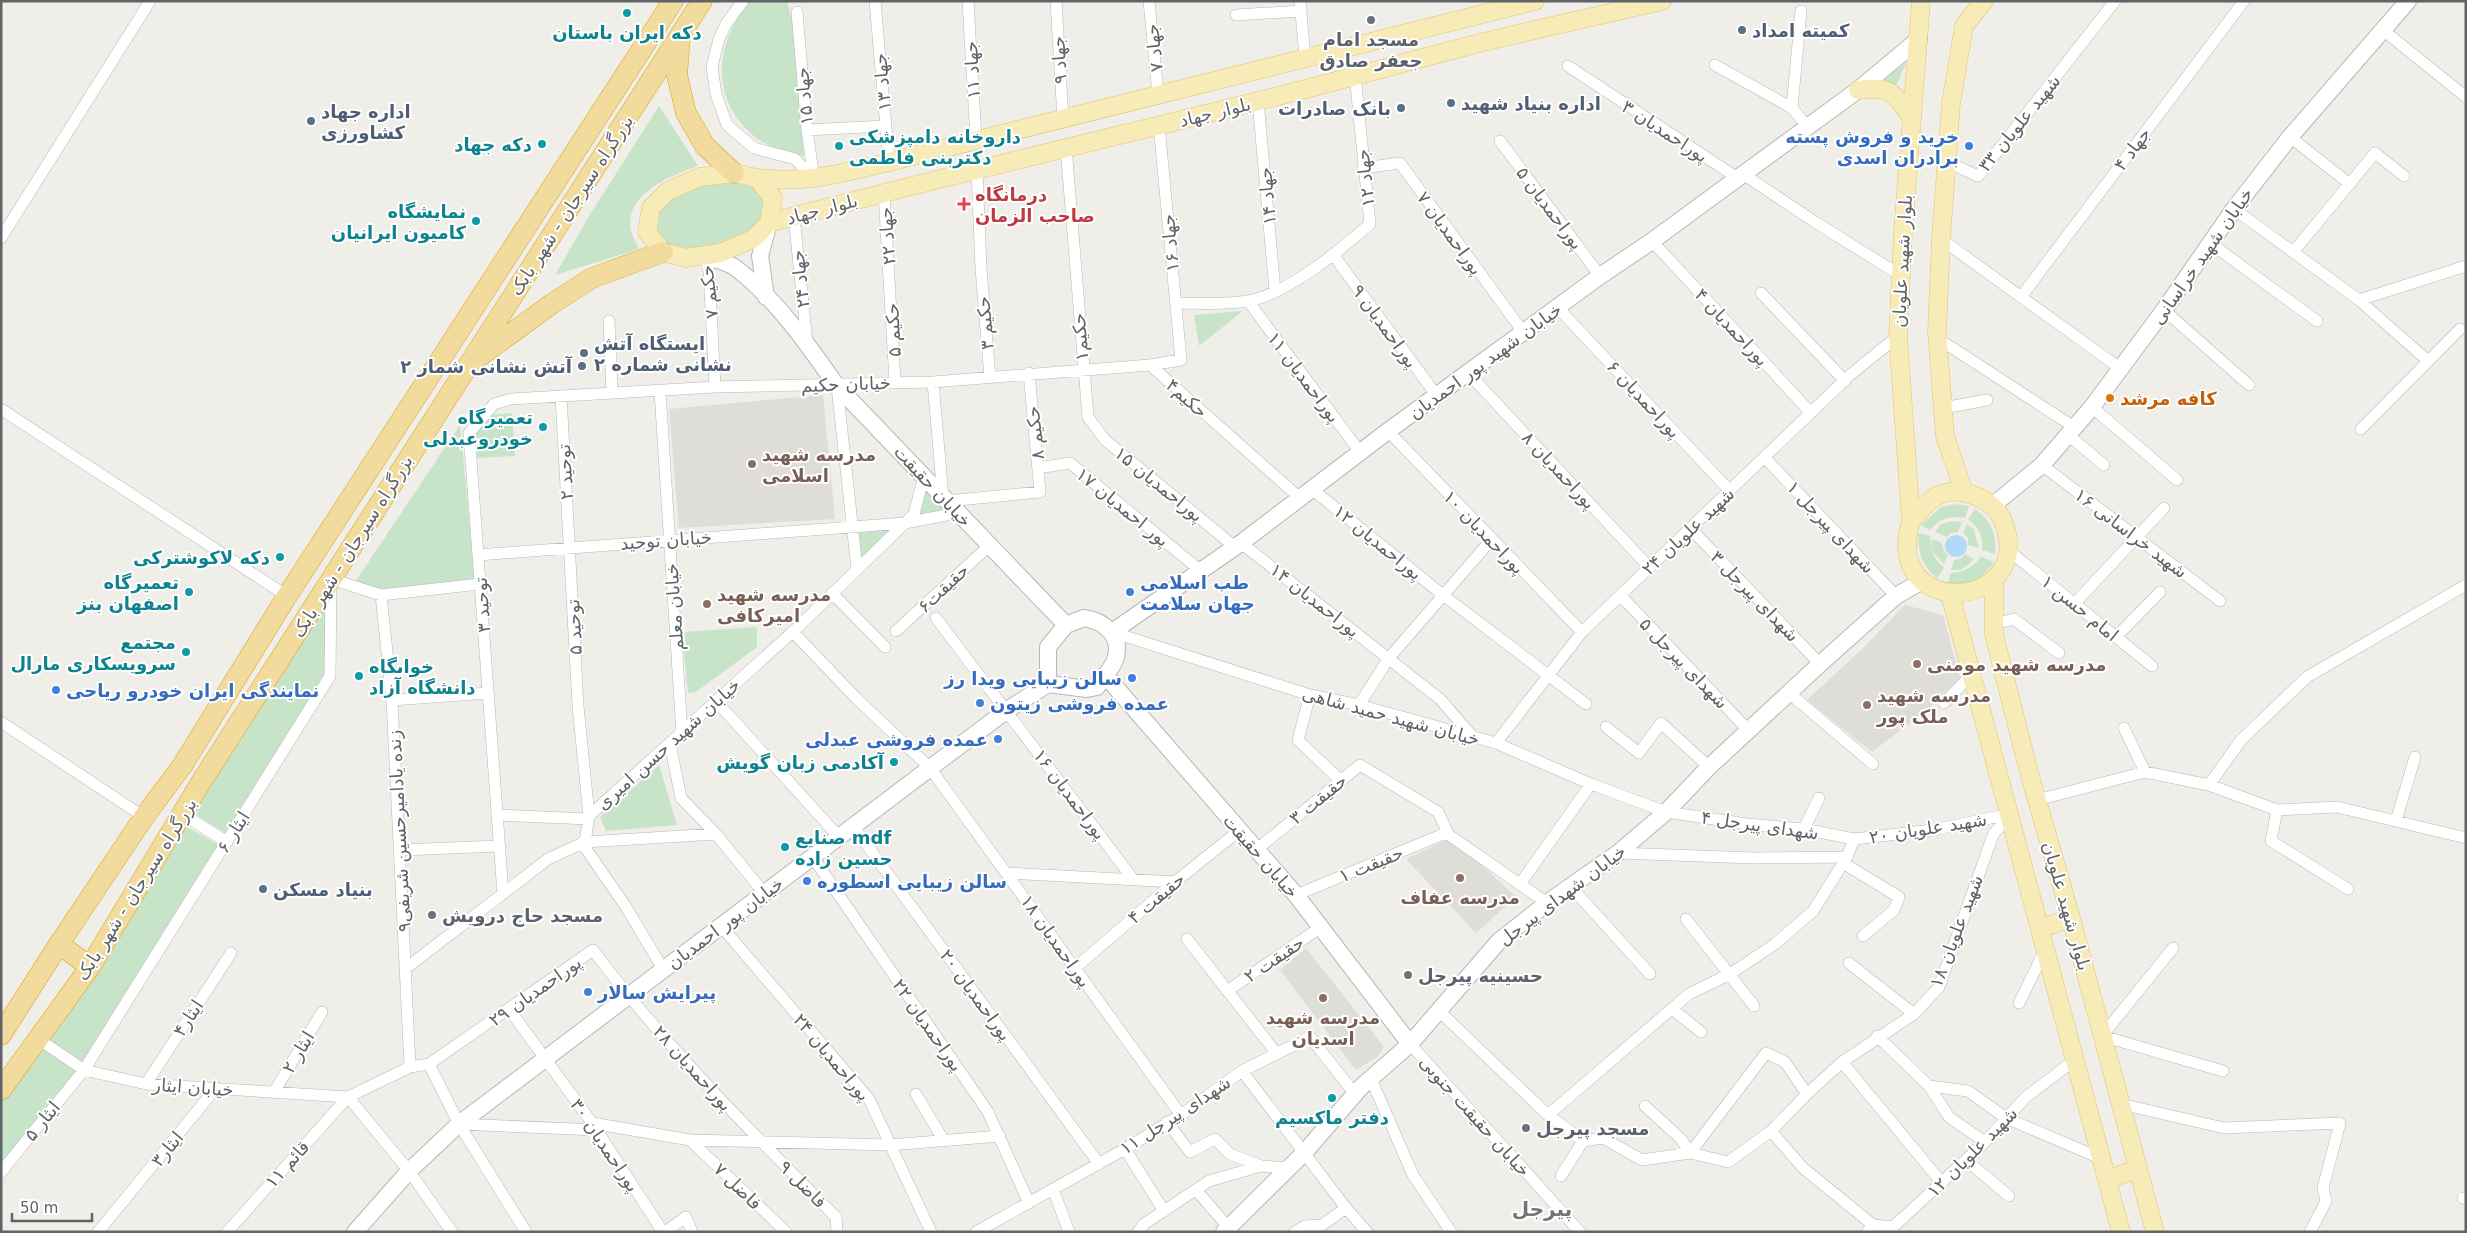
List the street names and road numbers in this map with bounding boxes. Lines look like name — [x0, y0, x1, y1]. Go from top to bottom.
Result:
street label: جهاد ۷ — [1141, 23, 1168, 73]
street label: جهاد ۹ — [1047, 35, 1072, 85]
street label: جهاد ۱۱ — [960, 40, 985, 100]
street label: جهاد ۱۳ — [869, 52, 896, 112]
street label: جهاد ۱۵ — [791, 66, 818, 126]
street label: شهید علویان ۳۳ — [1973, 70, 2065, 176]
street label: بلوار جهاد — [1177, 93, 1253, 132]
street label: پوراحمدیان ۳ — [1618, 95, 1712, 167]
street label: بزرگراه سیرجان - شهر بابک — [505, 111, 638, 300]
street label: جهاد ۴ — [2109, 123, 2156, 175]
street label: جهاد ۱۲ — [1352, 148, 1379, 208]
street label: پوراحمدیان ۵ — [1511, 163, 1588, 254]
street label: جهاد ۱۴ — [1254, 166, 1281, 226]
street label: خیابان شهید خراسانی — [2147, 184, 2258, 329]
street label: پوراحمدیان ۷ — [1412, 187, 1487, 279]
street label: بلوار جهاد — [784, 189, 860, 230]
street label: بلوار شهید علویان — [1888, 194, 1917, 328]
street label: جهاد ۲۲ — [875, 206, 900, 266]
street label: جهاد ۱۶ — [1157, 213, 1184, 273]
street label: جهاد ۲۴ — [787, 249, 814, 309]
street label: حکیم ۷ — [696, 264, 723, 320]
street label: پوراحمدیان ۹ — [1347, 280, 1422, 372]
street label: پوراحمدیان ۴ — [1690, 284, 1773, 371]
street label: حکیم ۳ — [972, 295, 999, 351]
street label: خیابان شهید پور احمدیان — [1404, 298, 1566, 424]
street label: حکیم ۵ — [881, 302, 906, 357]
street label: حکیم۱ — [1068, 312, 1093, 362]
street label: پوراحمدیان ۱۱ — [1262, 328, 1345, 427]
street label: پوراحمدیان ۶ — [1602, 356, 1685, 443]
street label: خیابان حکیم — [801, 372, 891, 397]
street label: حکیم۴ — [1161, 374, 1212, 423]
street label: حکیم ۸ — [1022, 405, 1049, 461]
street label: پوراحمدیان ۸ — [1517, 427, 1600, 514]
street label: خیابان حقیقت — [890, 441, 976, 531]
street label: پوراحمدیان ۱۵ — [1110, 442, 1207, 527]
street label: توحید ۲ — [553, 444, 578, 500]
street label: بزرگراه سیرجان - شهر بابک — [287, 451, 418, 642]
street label: پور احمدیان ۱۷ — [1072, 463, 1174, 552]
street label: شهدای ‍‍‍‍‍‍پیرجل ۱ — [1782, 476, 1879, 578]
street label: شهید علویان ۲۴ — [1637, 483, 1739, 580]
street label: شهید خراسانی ۱۶ — [2070, 484, 2192, 583]
street label: پوراحمدیان ۱۰ — [1438, 486, 1529, 579]
street label: پوراحمدیان ۱۲ — [1329, 500, 1426, 585]
street label: خیابان توحید — [619, 526, 713, 555]
street label: شهدای پیرجل ۳ — [1706, 546, 1804, 646]
street label: حقیقت۶ — [913, 559, 973, 617]
street label: پوراحمدیان ۱۴ — [1265, 559, 1364, 642]
street label: خیابان معلم — [660, 562, 689, 652]
street label: امام حسن ۱ — [2037, 570, 2123, 646]
street label: توحید ۳ — [470, 576, 495, 634]
street label: توحید ۵ — [562, 599, 587, 655]
street label: شهدای پیرجل ۵ — [1635, 613, 1733, 713]
street label: خیابان شهید حسن امیری — [592, 674, 745, 815]
street label: خیابان شهید حمید شاهی — [1300, 682, 1482, 751]
street label: زنده یادامیرحسین شریفی۹ — [383, 729, 416, 933]
street label: پوراحمدیان ۱۶ — [1028, 745, 1111, 844]
street label: حقیقت ۳ — [1285, 769, 1351, 829]
street label: بزرگراه سیرجان - شهر بابک — [71, 794, 202, 985]
street label: شهدای پیرجل ۴ — [1700, 806, 1820, 845]
street label: ایثار ۶ — [212, 807, 254, 857]
street label: شهید علویان ۲۰ — [1868, 808, 1988, 849]
street label: خیابان حقیقت — [1219, 810, 1303, 902]
street label: بلوار شهید علویان — [2038, 839, 2095, 973]
street label: خیابان شهدای پیرجل — [1494, 840, 1631, 951]
street label: حقیقت ۱ — [1336, 842, 1406, 886]
street label: حقیقت ۴ — [1123, 868, 1189, 928]
street label: شهید علویان ۱۸ — [1925, 872, 1988, 991]
street label: خیابان پور احمدیان — [663, 873, 788, 974]
street label: پوراحمدیان ۱۸ — [1016, 891, 1096, 992]
street label: حقیقت ۲ — [1240, 931, 1308, 987]
street label: پوراحمدیان ۲۰ — [935, 945, 1016, 1045]
street label: پوراحمدیان ۲۹ — [485, 951, 586, 1031]
street label: پوراحمدیان ۲۲ — [888, 975, 968, 1076]
street label: ایثار۴ — [168, 996, 208, 1040]
street label: پوراحمدیان ۲۴ — [789, 1009, 875, 1106]
street label: پوراحمدیان ۲۸ — [648, 1021, 737, 1116]
street label: ایثار ۲ — [277, 1027, 319, 1077]
street label: خیابان حقیقت جنوبی — [1414, 1051, 1535, 1181]
street label: شهدای پیرجل ۱۱ — [1116, 1071, 1235, 1159]
street label: خیابان ایثار — [151, 1074, 234, 1100]
street label: پوراحمدیان ۳۰ — [565, 1094, 644, 1196]
street label: ایثار ۵ — [20, 1097, 64, 1145]
street label: شهید علویان ۱۲ — [1923, 1103, 2022, 1202]
street label: ایثار۳ — [146, 1127, 188, 1171]
street label: قائم ۱۱ — [260, 1136, 314, 1193]
street label: فاضل ۹ — [775, 1156, 831, 1212]
street label: فاضل ۷ — [710, 1158, 766, 1214]

